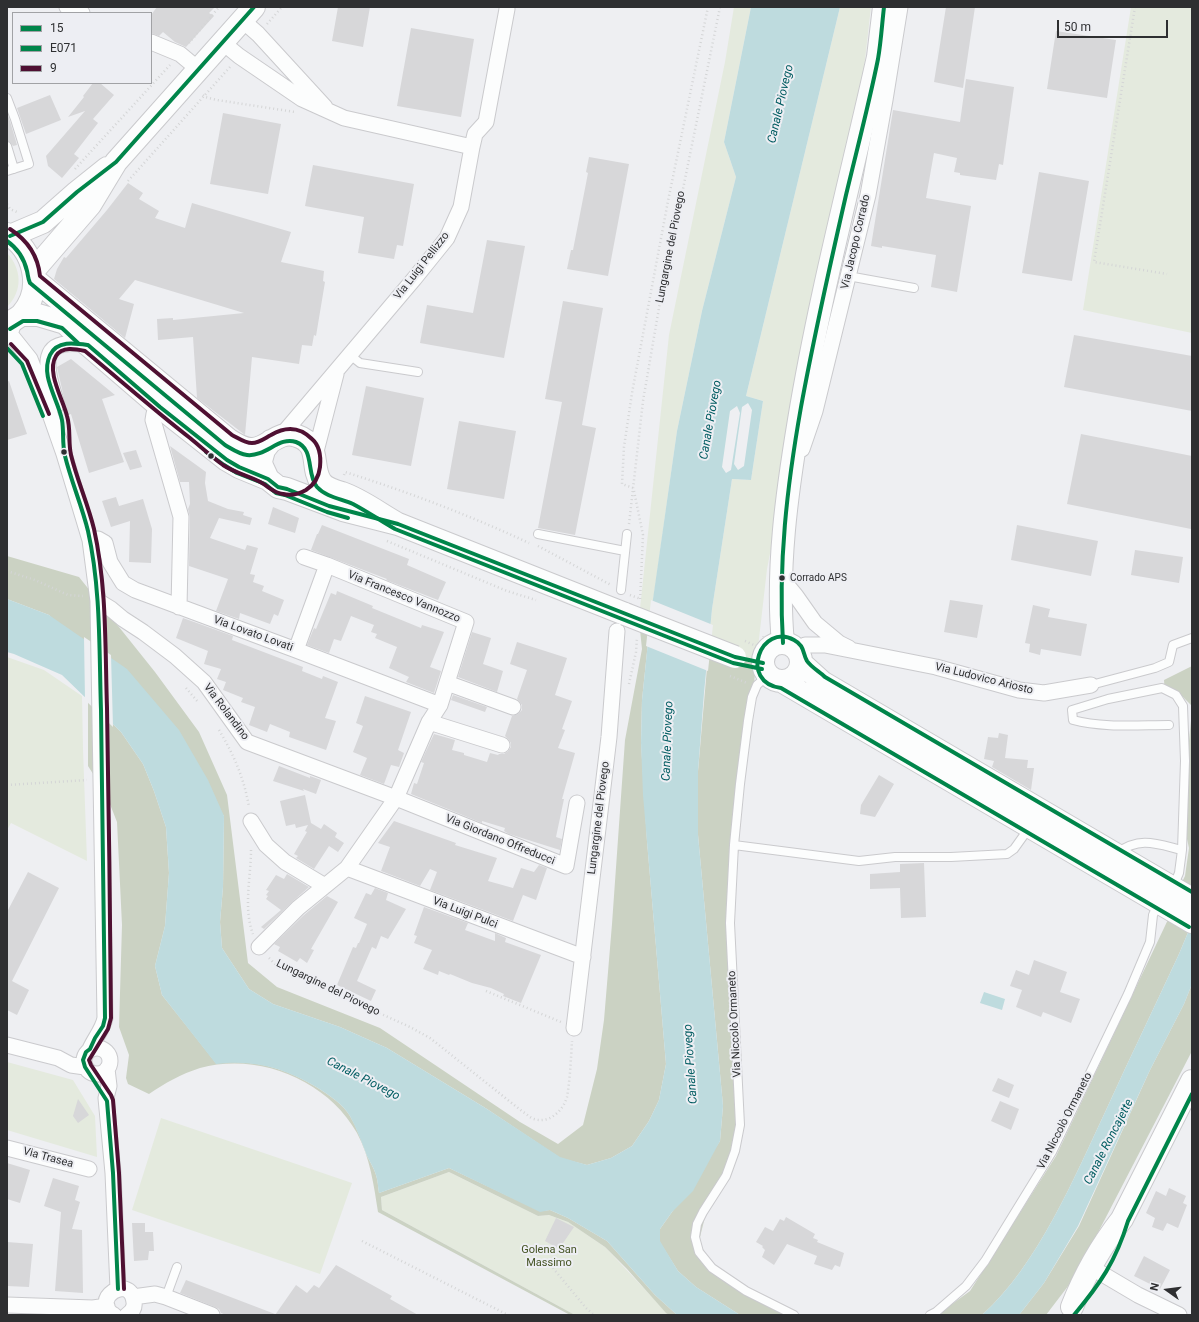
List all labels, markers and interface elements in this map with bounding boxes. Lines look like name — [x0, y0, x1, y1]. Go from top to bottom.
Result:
legend — [12, 12, 152, 84]
scale bar — [1059, 12, 1170, 38]
text: 50 m — [1064, 20, 1091, 34]
text: 15 — [50, 21, 64, 35]
text: E071 — [50, 41, 77, 55]
text: 9 — [50, 61, 57, 75]
water label: Canale Piovego — [765, 63, 797, 145]
street label: Lungargine del Piovego — [654, 190, 688, 304]
street label: Via Jacopo Corrado — [839, 193, 873, 291]
street label: Via Luigi Pellizzo — [391, 230, 453, 302]
water label: Canale Piovego — [697, 379, 725, 461]
unlabelled marker — [59, 447, 69, 457]
unlabelled marker — [206, 451, 216, 461]
street label: Via Francesco Vannozzo — [346, 568, 462, 626]
place label: Corrado APS — [790, 572, 847, 584]
marker: Corrado APS — [777, 573, 787, 583]
street label: Via Lovato Lovati — [211, 613, 295, 655]
street label: Via Ludovico Ariosto — [934, 660, 1034, 698]
street label: Via Rolandino — [200, 681, 252, 743]
water label: Canale Piovego — [659, 701, 677, 781]
street label: Lungargine del Piovego — [586, 761, 612, 875]
street label: Via Giordano Offreducci — [443, 812, 557, 868]
street label: Via Luigi Pulci — [431, 895, 499, 931]
street label: Lungargine del Piovego — [274, 957, 382, 1019]
street label: Via Niccolò Ormaneto — [726, 970, 744, 1078]
water label: Canale Piovego — [681, 1023, 701, 1105]
water label: Canale Piovego — [324, 1054, 402, 1104]
street label: Via Niccolò Ormaneto — [1035, 1070, 1095, 1172]
water label: Canale Roncajette — [1081, 1097, 1137, 1187]
street label: Via Trasea — [21, 1145, 75, 1171]
park label: Golena San Massimo — [521, 1243, 577, 1269]
north arrow — [1147, 1270, 1187, 1310]
text: N — [1148, 1282, 1162, 1292]

